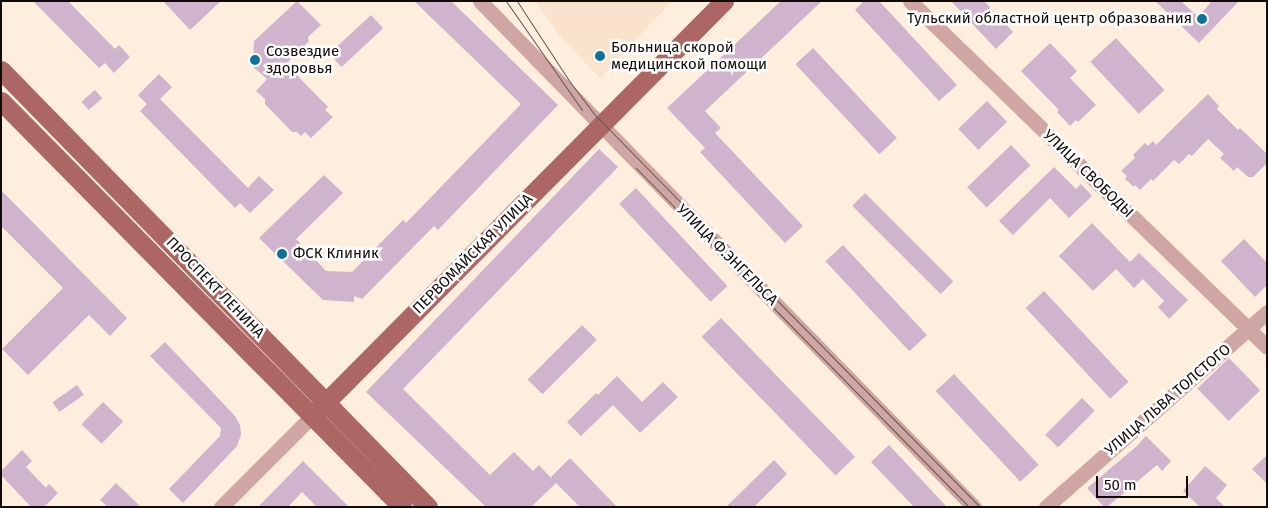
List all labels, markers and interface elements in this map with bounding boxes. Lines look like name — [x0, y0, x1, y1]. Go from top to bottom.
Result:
place label: Тульский областной центр образования — [907, 10, 1192, 28]
marker: Тульский областной центр образования — [1196, 13, 1208, 25]
place label: Больница скорой медицинской помощи — [611, 38, 767, 73]
place label: Созвездие здоровья — [266, 42, 339, 77]
marker: Больница скорой медицинской помощи — [593, 49, 607, 63]
marker: Созвездие здоровья — [248, 53, 262, 67]
street label: УЛИЦА СВОБОДЫ — [1039, 126, 1137, 222]
street label: ПЕРВОМАЙСКАЯ УЛИЦА — [409, 190, 537, 318]
street label: УЛИЦА Ф.ЭНГЕЛЬСА — [673, 201, 781, 309]
street label: ПРОСПЕКТ ЛЕНИНА — [162, 234, 268, 342]
place label: ФСК Клиник — [293, 245, 379, 263]
marker: ФСК Клиник — [275, 247, 289, 261]
street label: УЛИЦА ЛЬВА ТОЛСТОГО — [1101, 340, 1235, 460]
scale bar — [1098, 466, 1190, 498]
text: 50 m — [1104, 476, 1137, 494]

